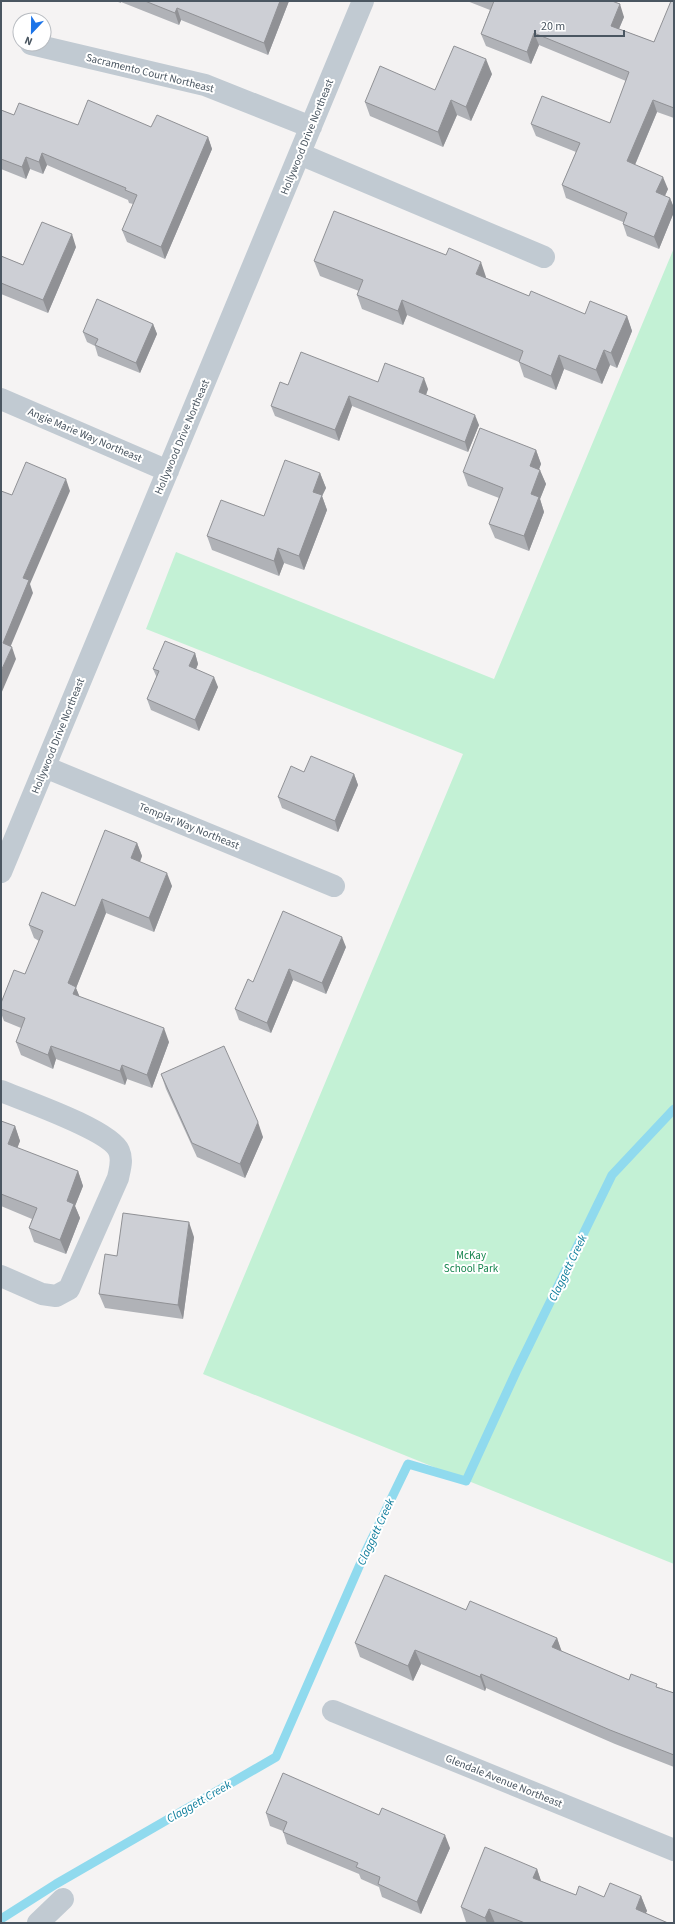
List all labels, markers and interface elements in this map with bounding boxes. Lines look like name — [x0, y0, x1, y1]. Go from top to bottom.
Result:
north arrow — [12, 12, 52, 52]
scale bar — [535, 12, 624, 38]
text: 20 m — [541, 18, 565, 35]
text: N — [22, 32, 35, 49]
street label: Sacramento Court Northeast — [84, 50, 216, 96]
street label: Hollywood Drive Northeast — [277, 77, 337, 197]
street label: Hollywood Drive Northeast — [151, 377, 213, 497]
street label: Angie Marie Way Northeast — [26, 404, 145, 466]
street label: Hollywood Drive Northeast — [28, 676, 88, 796]
street label: Templar Way Northeast — [137, 799, 242, 853]
water label: Claggett Creek — [545, 1232, 592, 1304]
park label: McKay School Park — [444, 1248, 499, 1276]
water label: Claggett Creek — [353, 1495, 399, 1568]
street label: Glendale Avenue Northeast — [443, 1751, 565, 1811]
water label: Claggett Creek — [163, 1776, 235, 1827]

